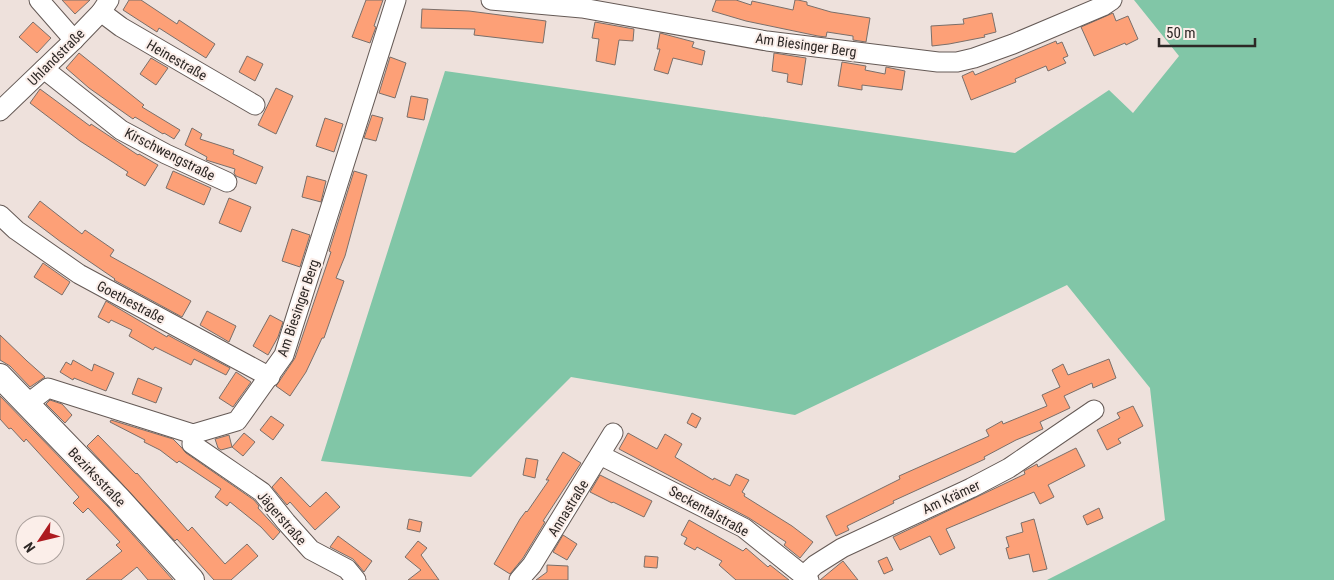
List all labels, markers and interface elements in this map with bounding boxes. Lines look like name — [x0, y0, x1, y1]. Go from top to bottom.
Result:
scale bar — [1159, 15, 1255, 47]
text: 50 m — [1166, 24, 1196, 42]
street label: Uhlandstraße — [24, 25, 88, 89]
street label: Am Biesinger Berg — [754, 30, 858, 60]
street label: Heinestraße — [144, 36, 210, 84]
street label: Kirschwengstraße — [122, 124, 218, 184]
street label: Am Biesinger Berg — [274, 257, 322, 359]
street label: Goethestraße — [94, 277, 168, 327]
street label: Bezirksstraße — [65, 444, 129, 510]
street label: Annastraße — [544, 476, 592, 539]
street label: Am Krämer — [920, 477, 982, 517]
street label: Seckentalstraße — [666, 482, 752, 540]
street label: Jägerstraße — [254, 488, 310, 549]
north arrow — [15, 515, 65, 565]
text: N — [20, 539, 38, 556]

